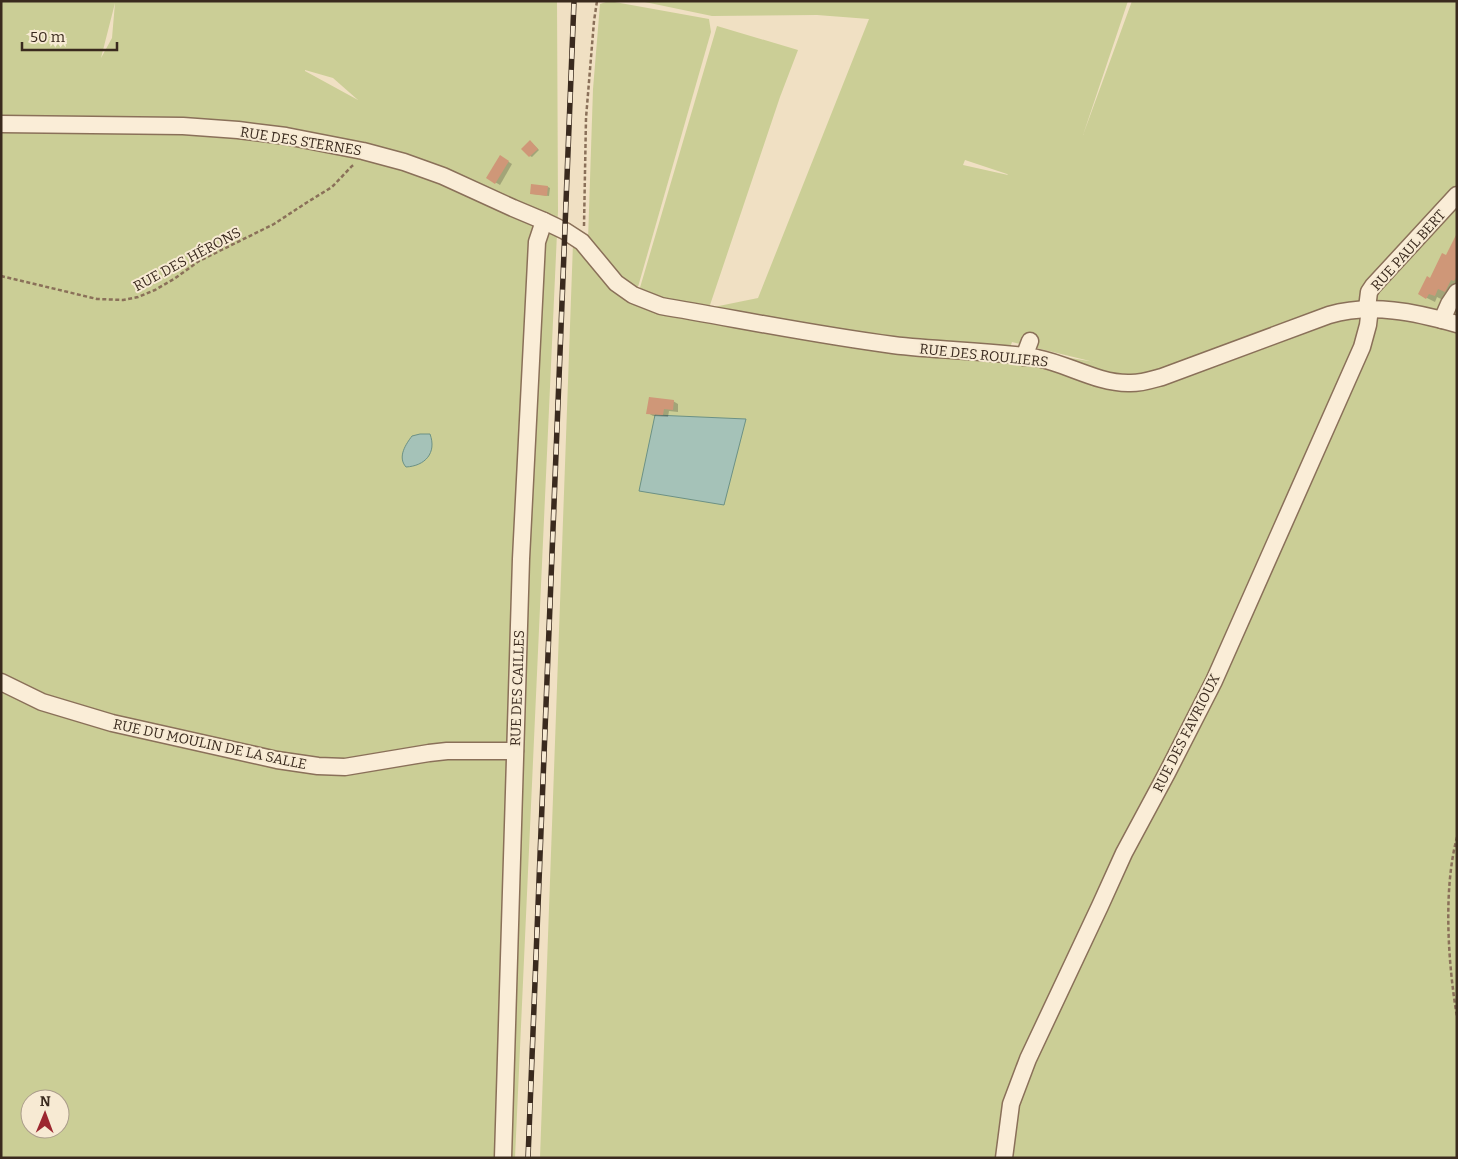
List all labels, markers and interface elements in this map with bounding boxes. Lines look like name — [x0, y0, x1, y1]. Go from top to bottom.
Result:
scale bar — [22, 20, 118, 52]
text: 50 m — [30, 28, 66, 46]
street label: RUE DES STERNES — [239, 123, 363, 159]
street label: RUE PAUL BERT — [1368, 206, 1449, 294]
street label: RUE DES HÉRONS — [130, 223, 244, 295]
street label: RUE DES ROULIERS — [919, 340, 1049, 371]
street label: RUE DES CAILLES — [507, 630, 528, 746]
street label: RUE DES FAVRIOUX — [1149, 671, 1224, 795]
street label: RUE DU MOULIN DE LA SALLE — [112, 716, 308, 773]
north arrow — [20, 1089, 70, 1139]
text: N — [40, 1093, 51, 1110]

